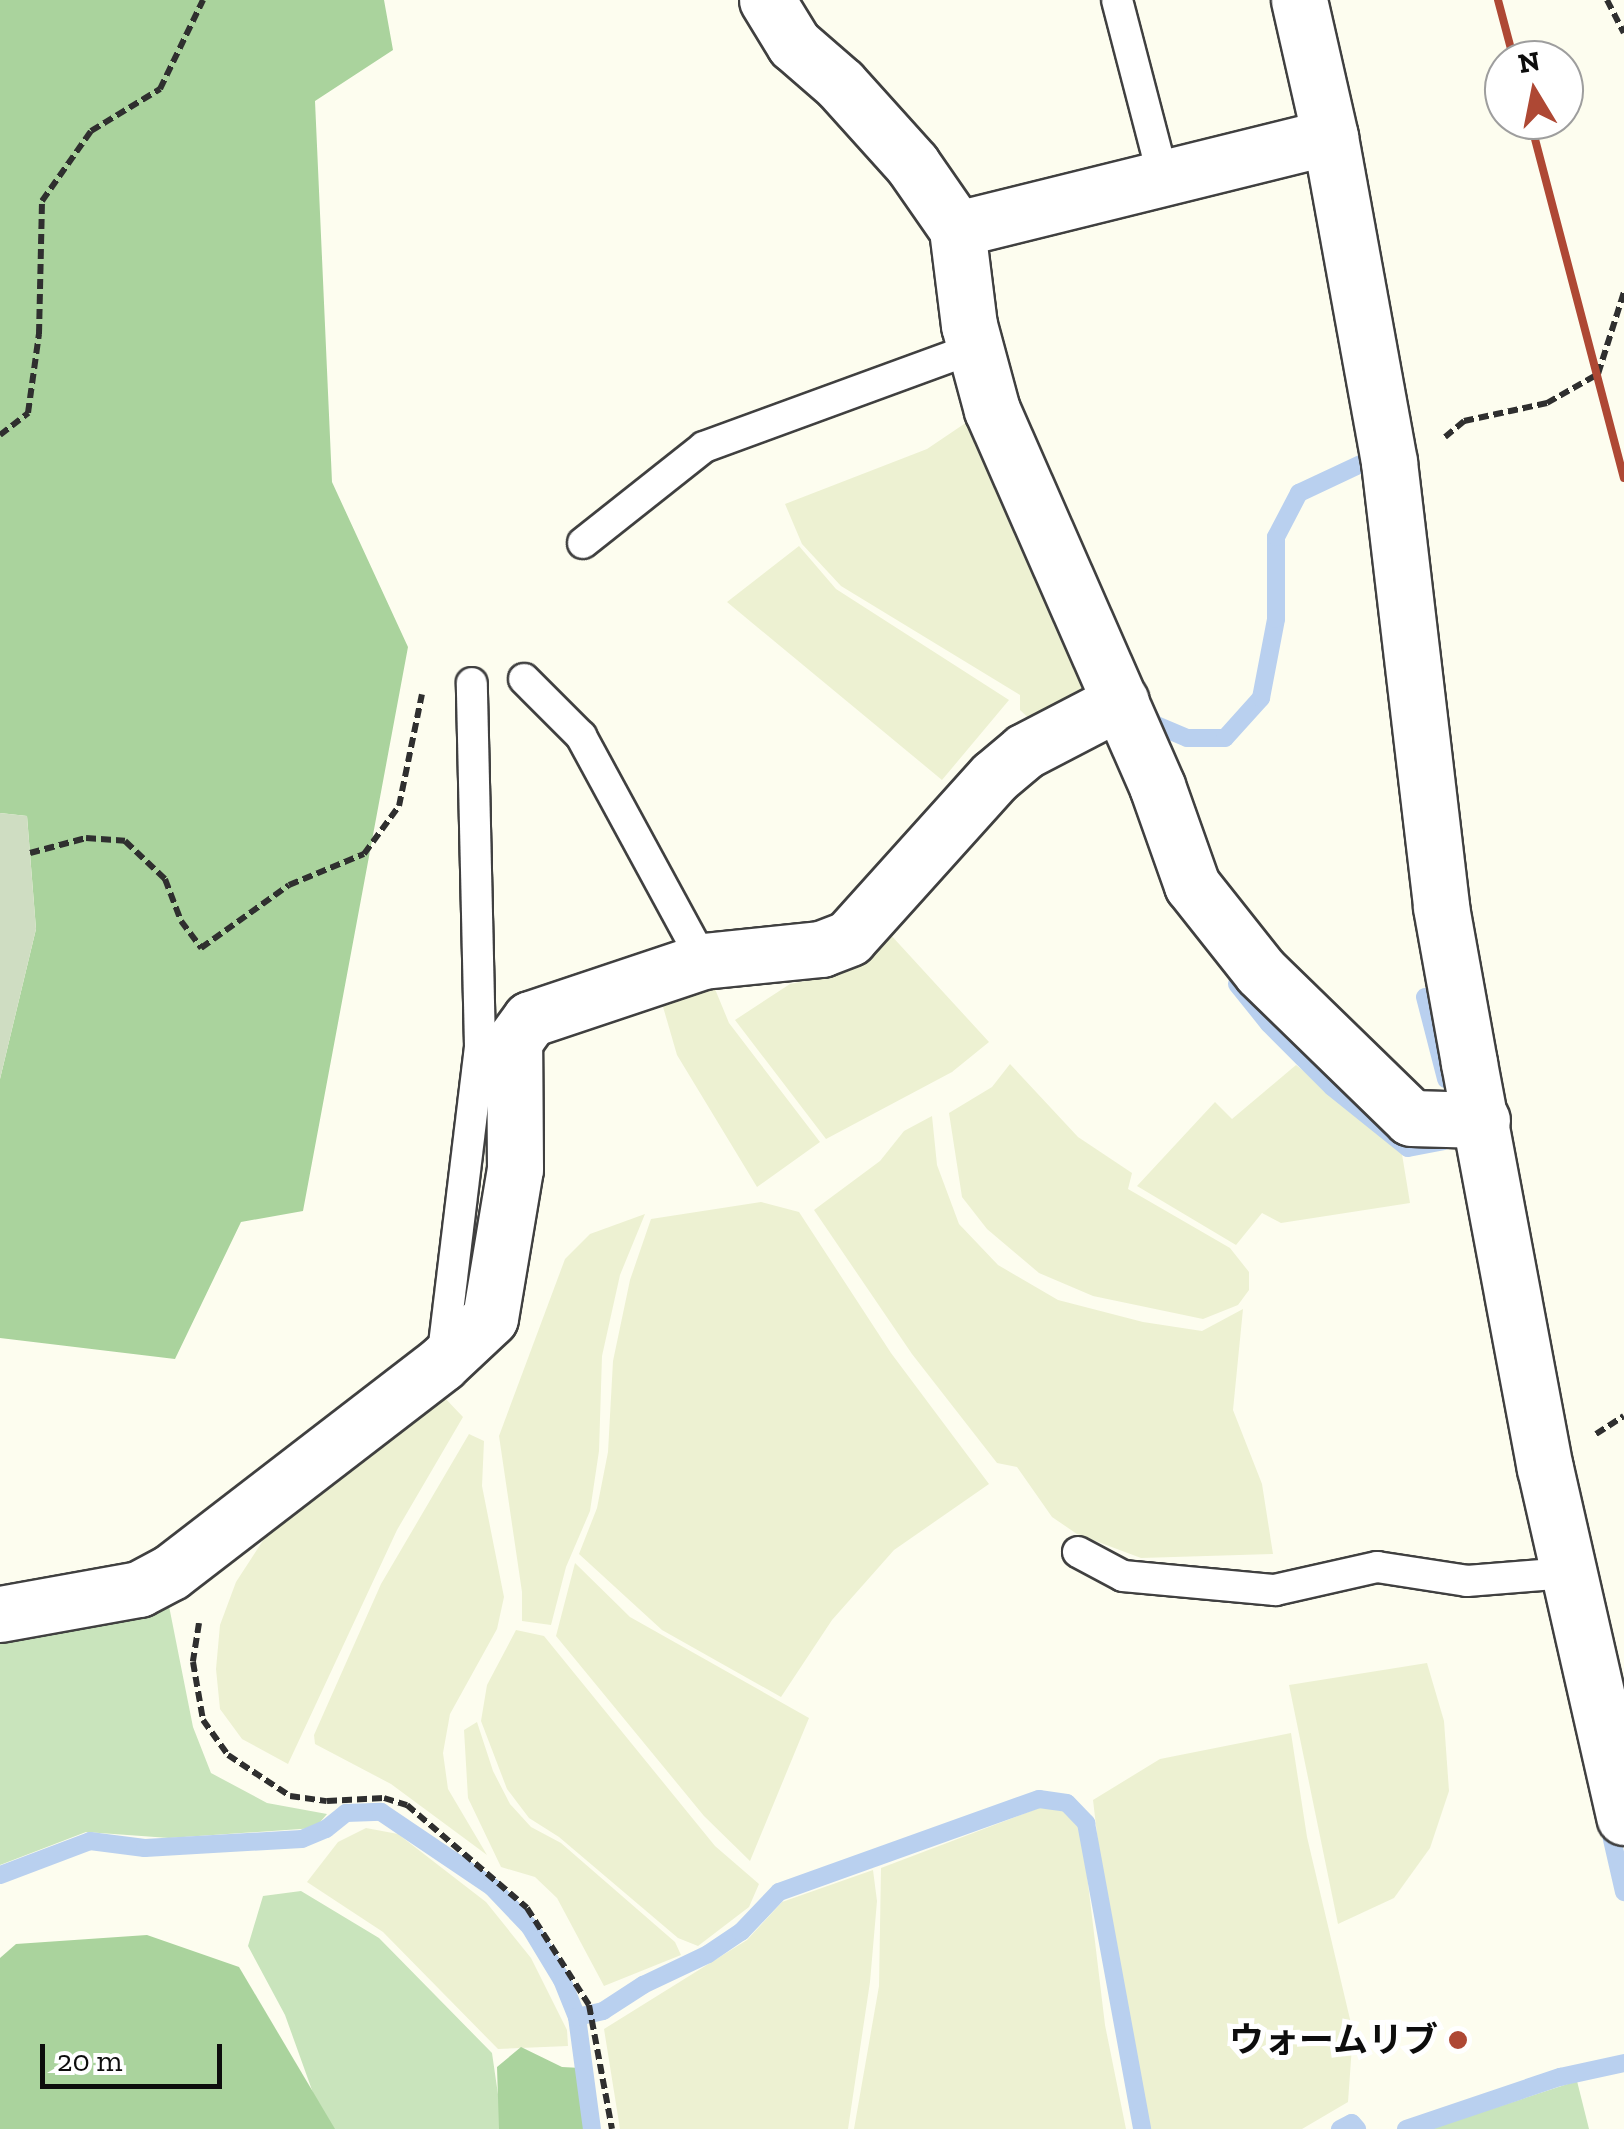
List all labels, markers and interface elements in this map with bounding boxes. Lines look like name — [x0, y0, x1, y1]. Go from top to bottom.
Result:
north arrow — [1484, 40, 1584, 140]
text: N — [1516, 44, 1542, 80]
place label: ウォームリブ — [1228, 2019, 1438, 2061]
scale bar — [45, 2024, 228, 2086]
marker: ウォームリブ — [1447, 2029, 1469, 2051]
text: 20 m — [57, 2043, 122, 2079]

